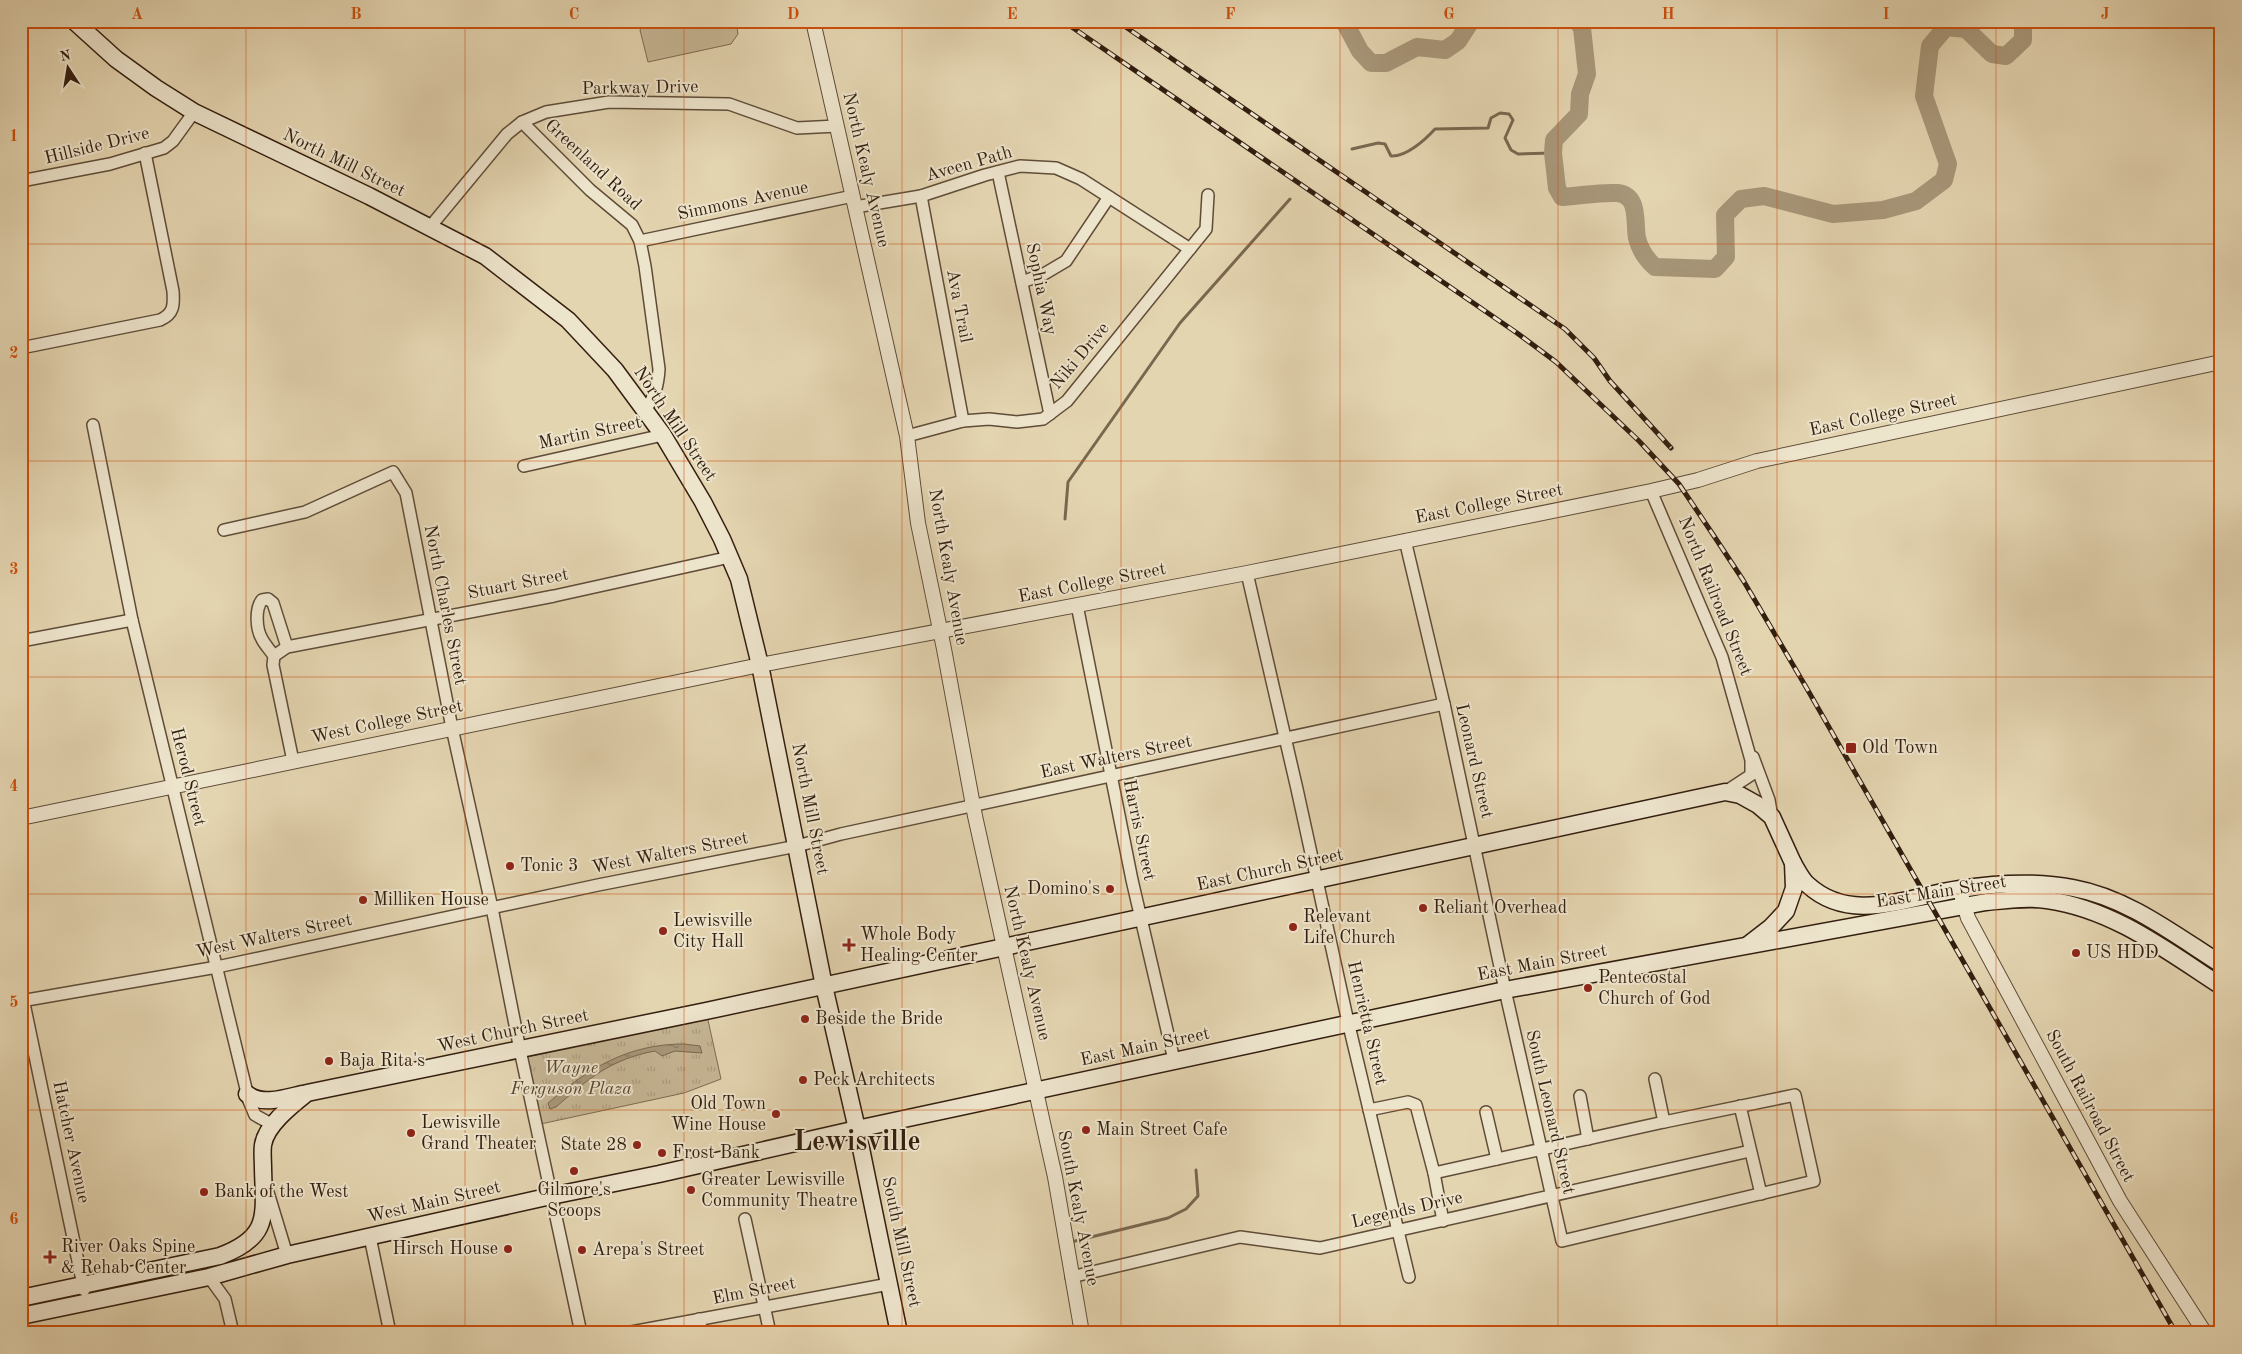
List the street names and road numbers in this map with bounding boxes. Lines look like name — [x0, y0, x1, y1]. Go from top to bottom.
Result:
street label: Parkway Drive — [581, 78, 699, 98]
street label: North Kealy Avenue — [839, 91, 893, 249]
street label: Greenland Road — [541, 116, 645, 214]
street label: Hillside Drive — [43, 124, 151, 168]
street label: North Mill Street — [280, 126, 408, 200]
street label: Aveen Path — [924, 143, 1014, 185]
street label: Simmons Avenue — [676, 178, 810, 224]
street label: Sophia Way — [1022, 241, 1060, 337]
street label: Ava Trail — [943, 268, 975, 344]
street label: Niki Drive — [1047, 319, 1113, 393]
street label: North Mill Street — [630, 364, 720, 484]
street label: East College Street — [1808, 391, 1958, 439]
street label: Martin Street — [537, 413, 643, 453]
street label: East College Street — [1414, 481, 1564, 527]
street label: North Kealy Avenue — [925, 487, 971, 647]
street label: North Railroad Street — [1675, 514, 1755, 678]
street label: North Charles Street — [421, 523, 469, 687]
street label: East College Street — [1017, 560, 1167, 606]
street label: Stuart Street — [466, 565, 570, 603]
street label: West College Street — [309, 697, 465, 747]
street label: Leonard Street — [1452, 702, 1496, 820]
street label: Herod Street — [167, 726, 209, 828]
street label: East Walters Street — [1039, 732, 1193, 782]
street label: North Mill Street — [788, 742, 832, 876]
street label: Harris Street — [1119, 778, 1159, 882]
street label: West Walters Street — [590, 829, 750, 877]
street label: East Church Street — [1195, 846, 1345, 894]
street label: East Main Street — [1875, 873, 2007, 911]
street label: North Kealy Avenue — [1000, 884, 1054, 1042]
street label: West Walters Street — [194, 911, 354, 961]
street label: East Main Street — [1476, 942, 1608, 984]
street label: Henrietta Street — [1344, 959, 1390, 1087]
street label: West Church Street — [436, 1006, 590, 1056]
street label: East Main Street — [1079, 1024, 1211, 1070]
street label: South Railroad Street — [2042, 1027, 2138, 1185]
street label: South Leonard Street — [1522, 1028, 1578, 1196]
street label: Hatcher Avenue — [49, 1079, 93, 1205]
street label: South Kealy Avenue — [1054, 1129, 1102, 1287]
street label: South Mill Street — [878, 1175, 924, 1309]
street label: West Main Street — [366, 1178, 502, 1226]
street label: Legends Drive — [1350, 1188, 1464, 1232]
street label: Elm Street — [711, 1274, 797, 1308]

